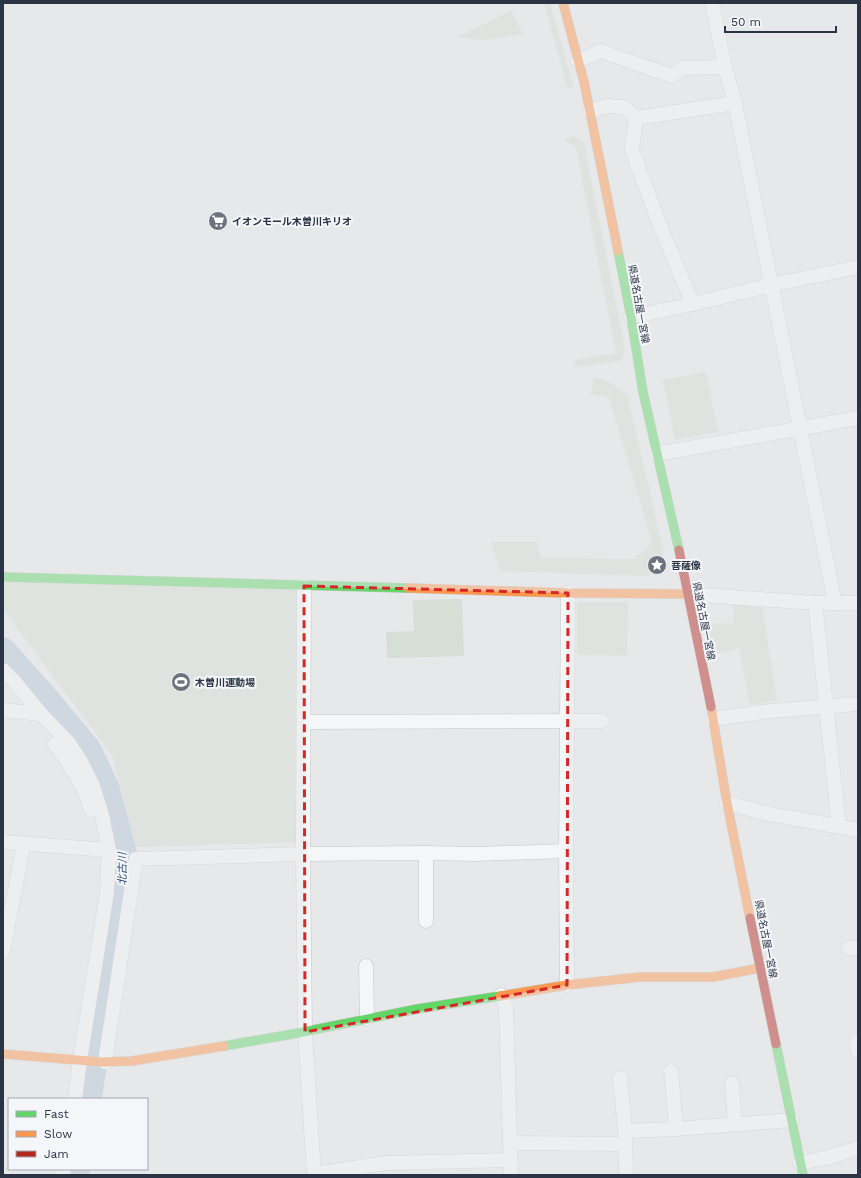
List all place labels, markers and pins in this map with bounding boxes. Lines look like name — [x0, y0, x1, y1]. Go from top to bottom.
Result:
supermarket icon: イオンモール木曽川キリオ — [207, 210, 229, 232]
place label: イオンモール木曽川キリオ — [232, 216, 352, 227]
place icon: 菩薩像 — [646, 554, 668, 576]
place label: 菩薩像 — [671, 560, 701, 571]
sports icon: 木曽川運動場 — [170, 671, 192, 693]
place label: 木曽川運動場 — [194, 677, 255, 688]

